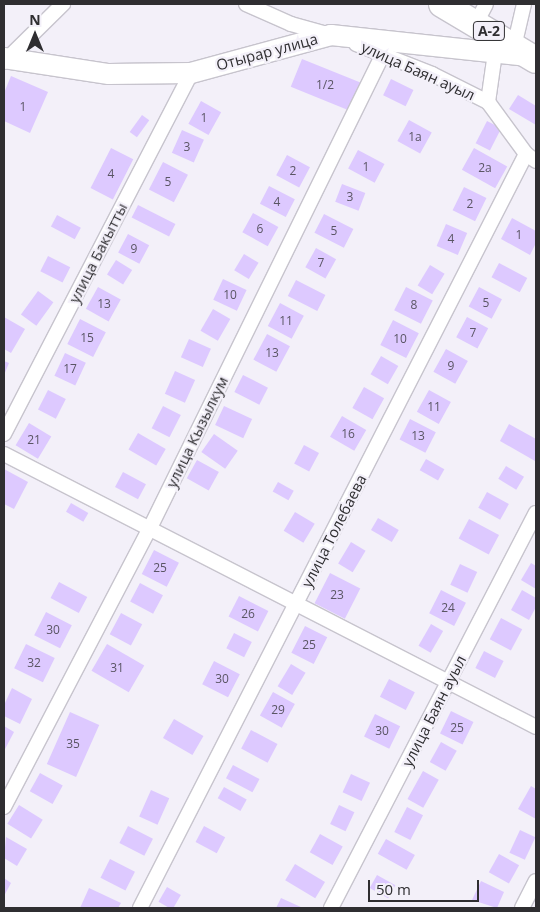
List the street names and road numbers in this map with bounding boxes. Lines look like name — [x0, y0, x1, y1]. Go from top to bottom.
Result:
road number: A-2 — [473, 20, 505, 42]
street label: Отырар улица — [214, 30, 320, 74]
street label: улица Баян ауыл — [358, 38, 478, 104]
street label: улица Бакытты — [65, 200, 131, 306]
street label: улица Кызылкум — [162, 373, 232, 491]
street label: улица Толебаева — [298, 472, 370, 590]
street label: улица Баян ауыл — [398, 652, 470, 770]

